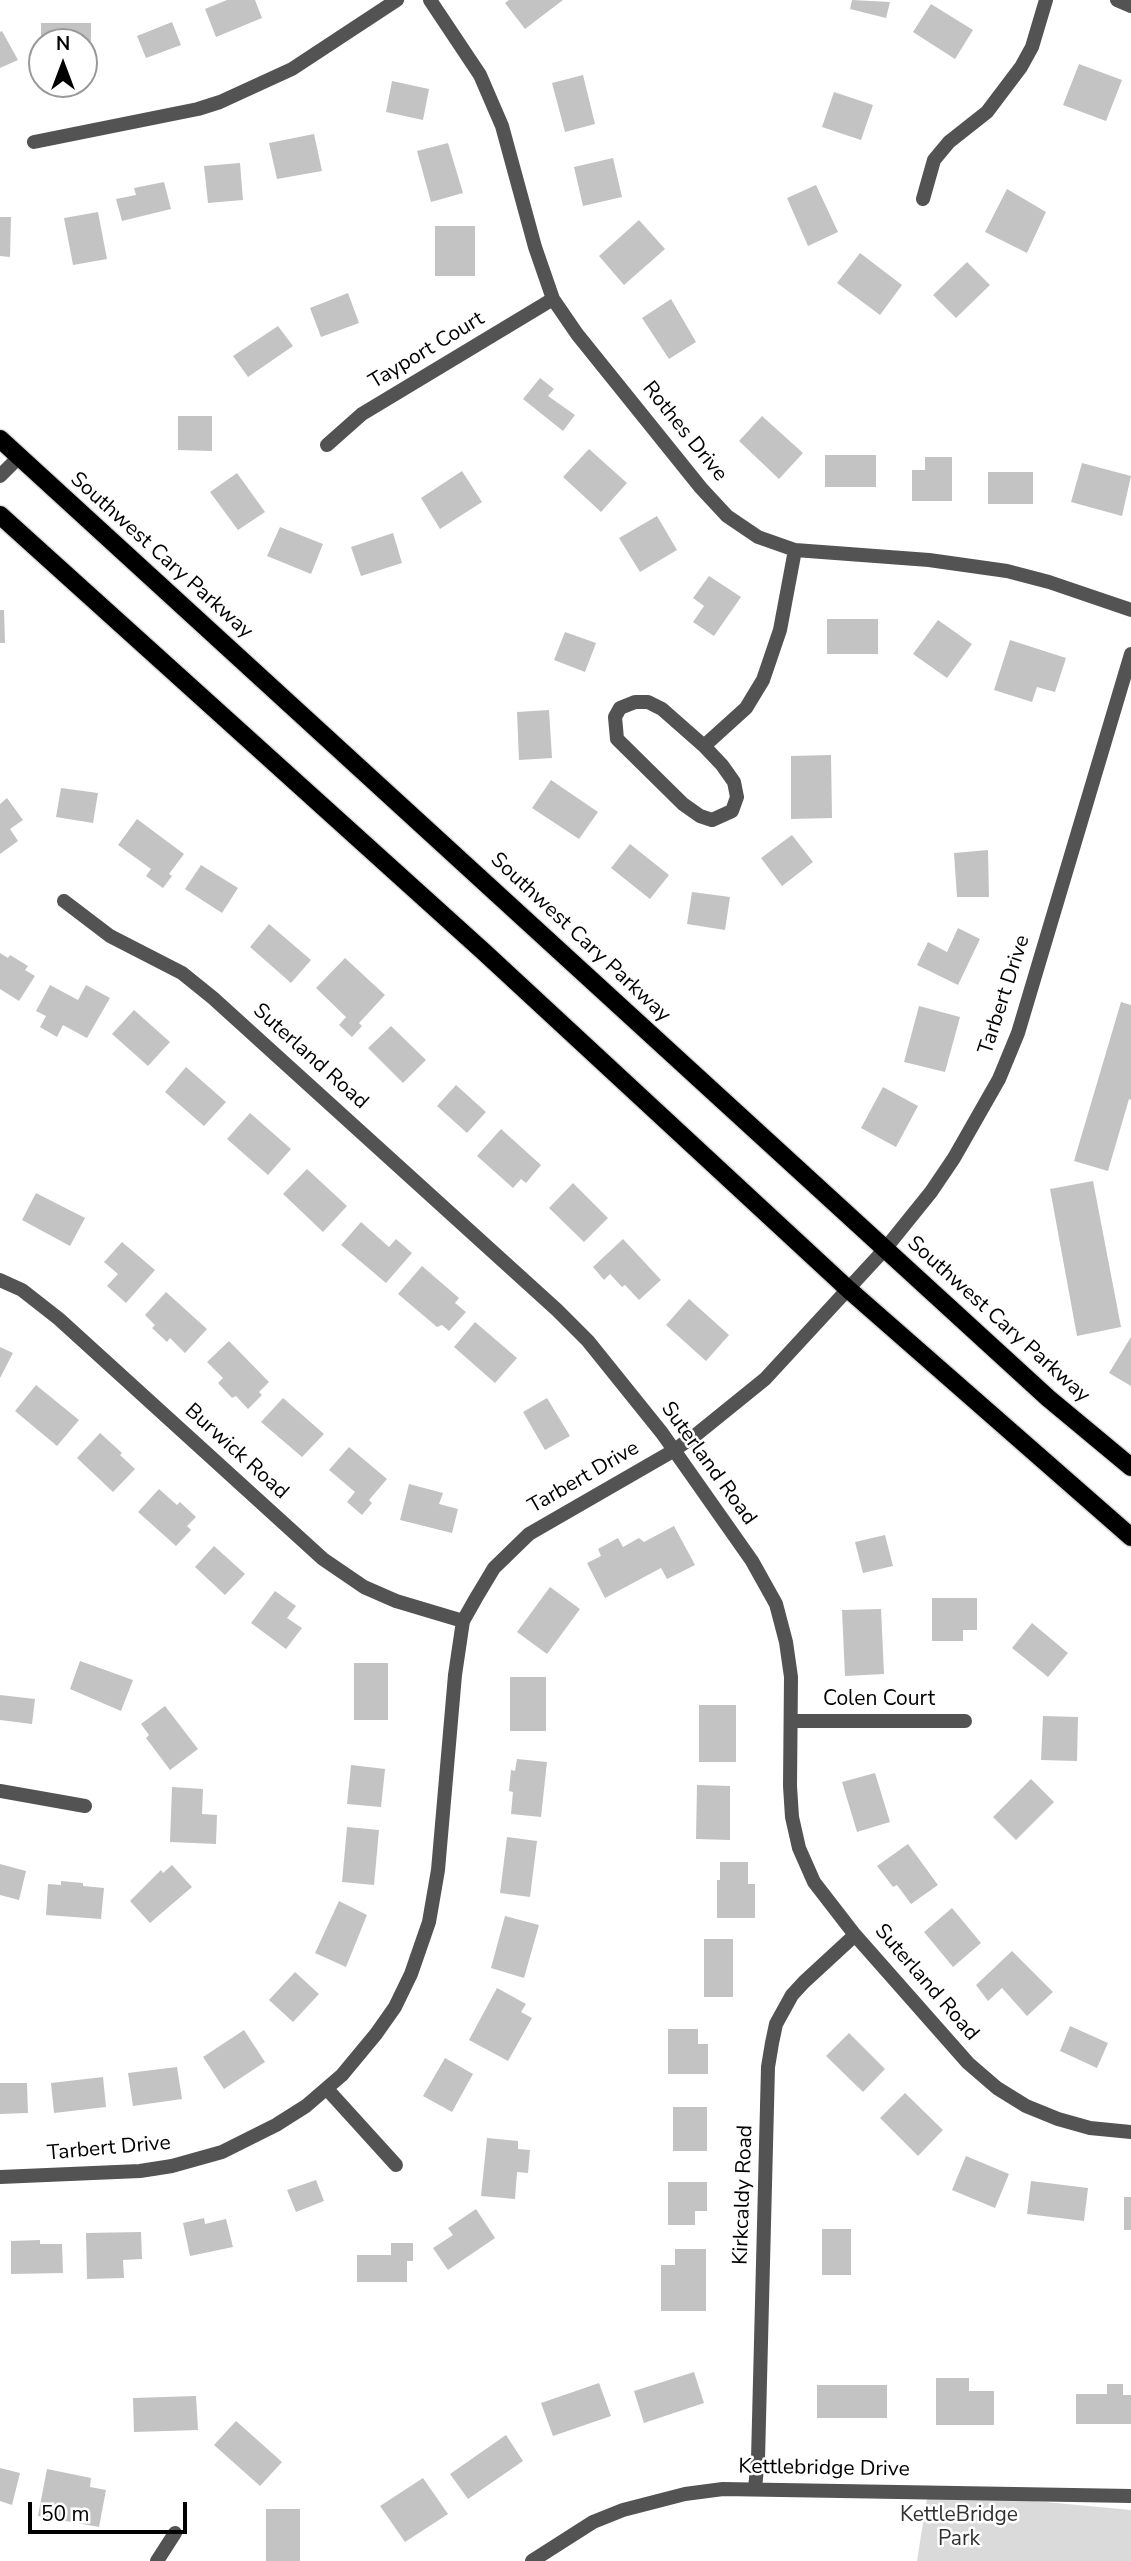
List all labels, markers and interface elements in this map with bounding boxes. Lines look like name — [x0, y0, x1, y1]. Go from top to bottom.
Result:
north arrow — [28, 28, 98, 98]
text: N — [56, 31, 70, 57]
street label: Tayport Court — [365, 307, 489, 395]
street label: Rothes Drive — [636, 377, 732, 487]
street label: Southwest Cary Parkway — [64, 467, 258, 645]
street label: Southwest Cary Parkway — [485, 848, 675, 1028]
street label: Tarbert Drive — [974, 932, 1036, 1058]
street label: Suterland Road — [247, 999, 373, 1115]
street label: Southwest Cary Parkway — [901, 1231, 1095, 1409]
street label: Suterland Road — [655, 1397, 761, 1531]
street label: Burwick Road — [179, 1399, 293, 1505]
street label: Tarbert Drive — [524, 1436, 644, 1520]
street label: Colen Court — [823, 1687, 935, 1713]
street label: Suterland Road — [868, 1919, 984, 2047]
street label: Kirkcaldy Road — [729, 2125, 759, 2265]
street label: Tarbert Drive — [46, 2131, 172, 2167]
street label: Kettlebridge Drive — [738, 2455, 910, 2483]
scale bar — [32, 2488, 191, 2532]
text: 50 m — [41, 2500, 90, 2528]
park label: KettleBridge Park — [900, 2503, 1018, 2553]

